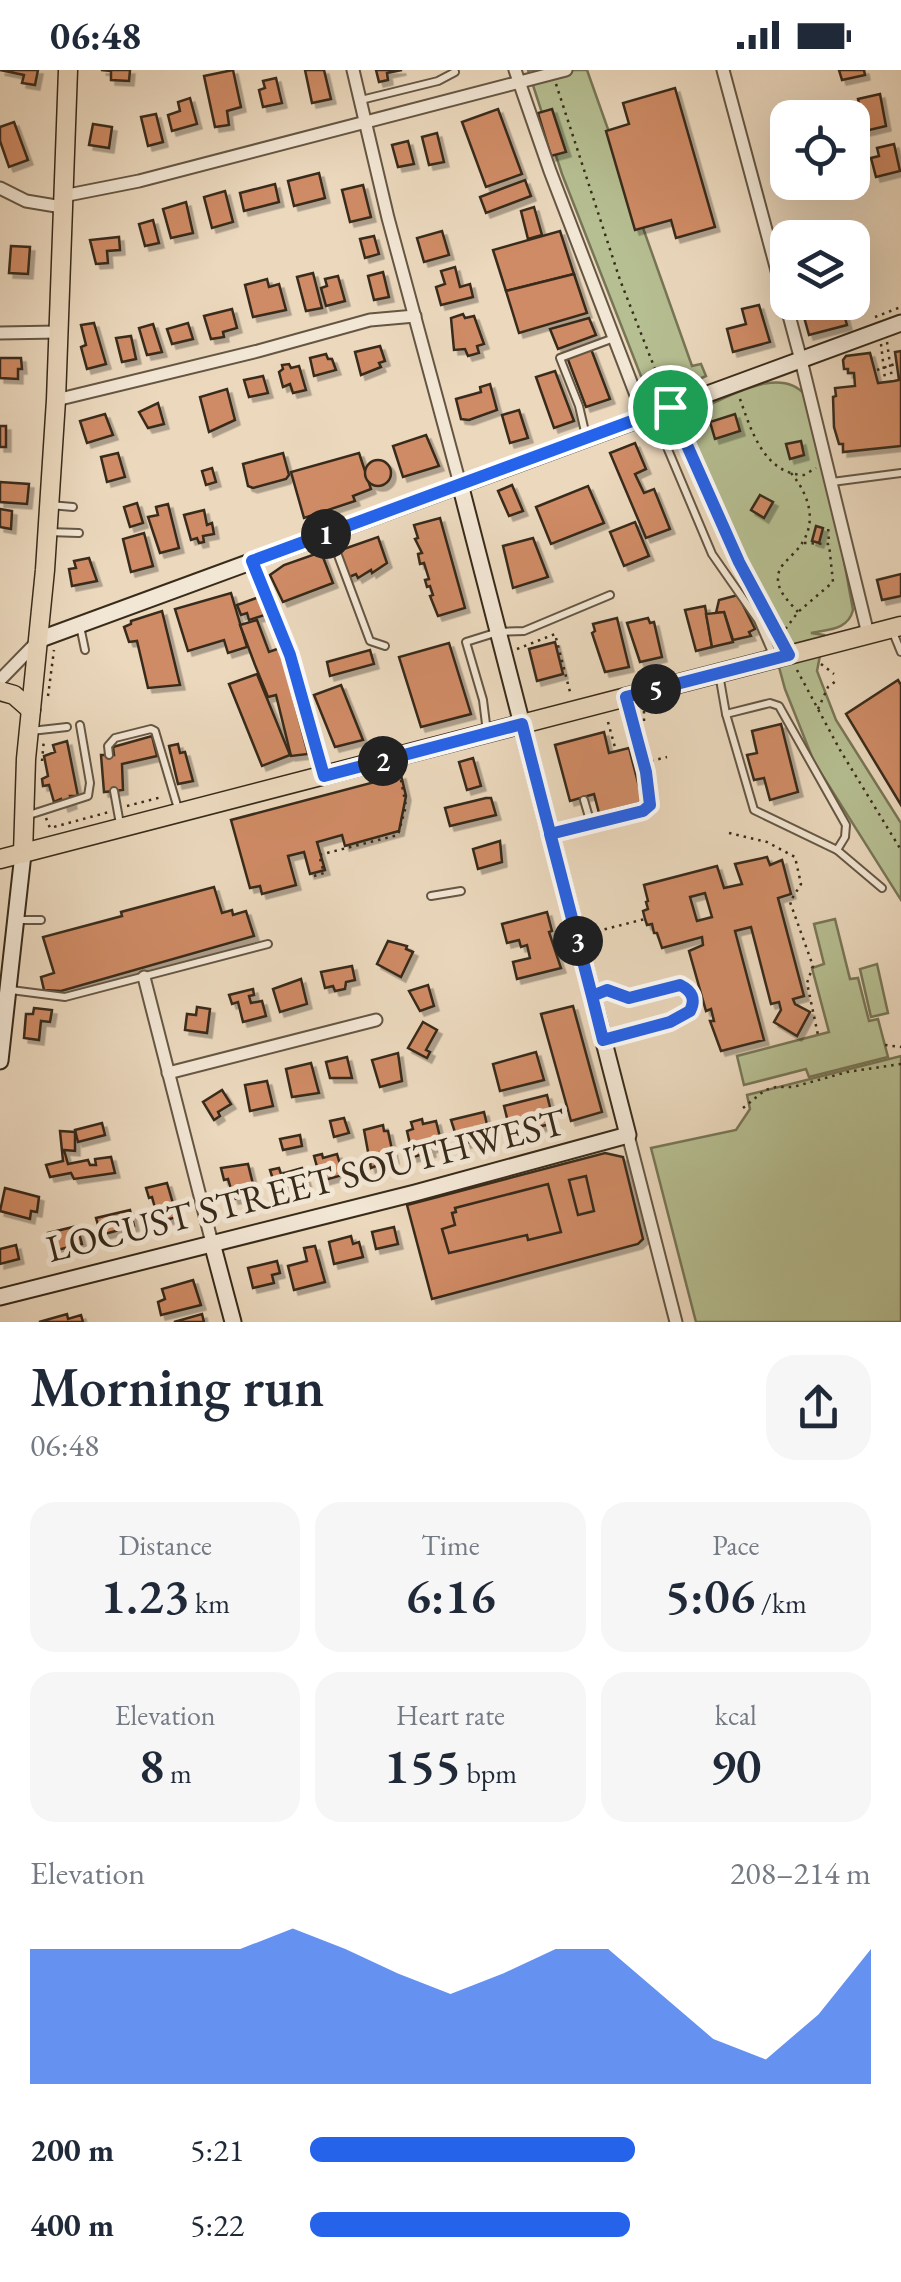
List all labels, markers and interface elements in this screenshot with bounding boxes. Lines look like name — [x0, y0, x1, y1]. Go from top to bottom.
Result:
text: 06:48 — [50, 11, 141, 60]
map controls — [770, 100, 870, 320]
button: locate — [770, 100, 870, 200]
button: layers — [770, 220, 870, 320]
pin — [628, 365, 713, 450]
icon: arrive — [643, 380, 698, 435]
pin: 1 — [301, 509, 351, 559]
text: 1 — [319, 516, 333, 552]
pin: 5 — [631, 664, 681, 714]
text: 5 — [649, 671, 663, 707]
pin: 2 — [358, 736, 408, 786]
text: 2 — [376, 743, 390, 779]
pin: 3 — [553, 916, 603, 966]
text: 3 — [571, 923, 585, 959]
street label: LOCUST STREET SOUTHWEST — [41, 1096, 571, 1273]
text: Morning run — [30, 1351, 324, 1422]
button: share — [766, 1355, 871, 1460]
text: 06:48 — [30, 1424, 99, 1466]
text: Distance — [118, 1527, 212, 1563]
text: Time — [421, 1527, 480, 1563]
text: Pace — [712, 1527, 759, 1563]
text: 1.23 — [100, 1563, 189, 1628]
text: 6:16 — [405, 1563, 496, 1628]
text: 5:06 — [665, 1563, 755, 1628]
text: km — [189, 1585, 230, 1621]
text: /km — [755, 1585, 807, 1621]
text: Elevation — [115, 1697, 216, 1733]
text: Heart rate — [396, 1697, 505, 1733]
text: kcal — [715, 1697, 757, 1733]
text: 8 — [139, 1733, 164, 1798]
text: 155 — [384, 1733, 461, 1798]
text: 90 — [710, 1733, 761, 1798]
text: m — [164, 1755, 192, 1791]
text: bpm — [461, 1755, 517, 1791]
text: Elevation — [30, 1852, 145, 1894]
text: 208–214 m — [730, 1852, 871, 1894]
text: 200 m — [30, 2129, 114, 2171]
text: 5:21 — [190, 2129, 244, 2171]
text: 400 m — [30, 2204, 114, 2246]
text: 5:22 — [190, 2204, 244, 2246]

